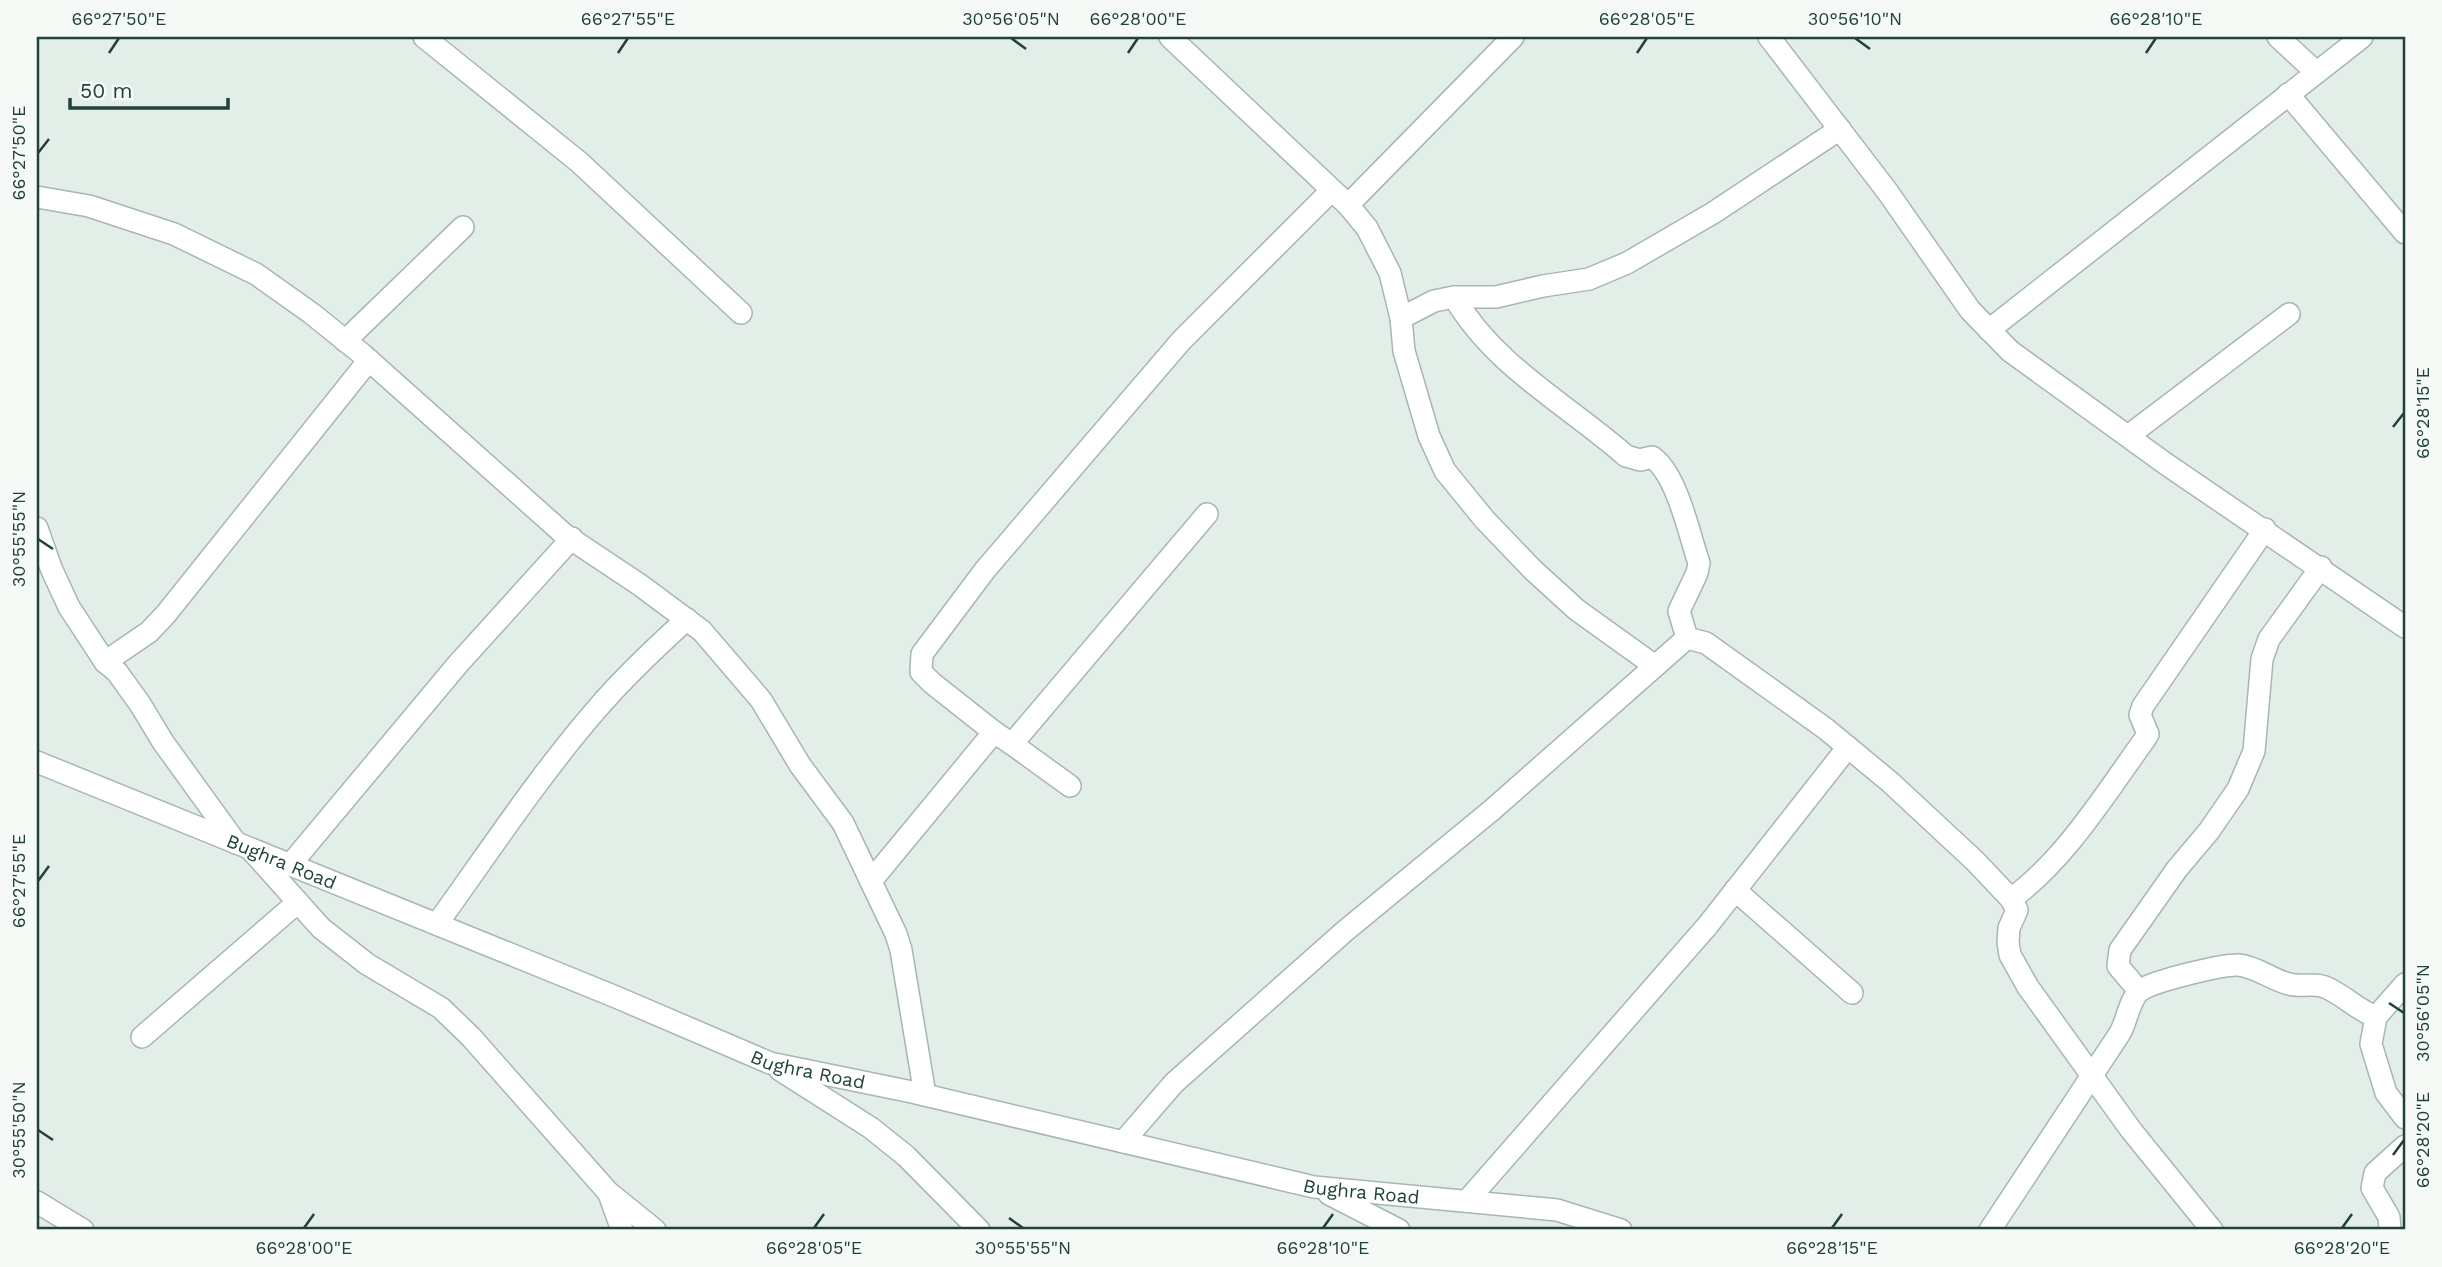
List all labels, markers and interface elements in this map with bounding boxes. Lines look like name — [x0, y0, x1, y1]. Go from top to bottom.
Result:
text: 66°27'50"E — [71, 8, 167, 29]
text: 66°27'55"E — [581, 8, 675, 29]
text: 30°56'05"N — [962, 8, 1060, 29]
text: 66°28'00"E — [1089, 8, 1187, 29]
text: 66°28'05"E — [1599, 8, 1695, 29]
text: 30°56'10"N — [1808, 8, 1902, 29]
text: 66°28'10"E — [2110, 8, 2202, 29]
scale bar — [70, 66, 228, 110]
text: 50 m — [80, 78, 132, 103]
text: 66°27'50"E — [8, 105, 29, 201]
text: 66°28'15"E — [2412, 367, 2433, 459]
text: 30°55'55"N — [8, 491, 29, 587]
street label: Bughra Road — [223, 829, 340, 894]
text: 66°27'55"E — [8, 834, 29, 928]
text: 30°56'05"N — [2412, 964, 2433, 1062]
street label: Bughra Road — [747, 1045, 867, 1094]
text: 30°55'50"N — [8, 1081, 29, 1179]
text: 66°28'20"E — [2412, 1092, 2433, 1188]
street label: Bughra Road — [1301, 1173, 1421, 1208]
text: 66°28'00"E — [255, 1237, 353, 1258]
text: 66°28'05"E — [766, 1237, 862, 1258]
text: 30°55'55"N — [975, 1237, 1071, 1258]
text: 66°28'10"E — [1277, 1237, 1369, 1258]
text: 66°28'15"E — [1786, 1237, 1878, 1258]
text: 66°28'20"E — [2294, 1237, 2390, 1258]

